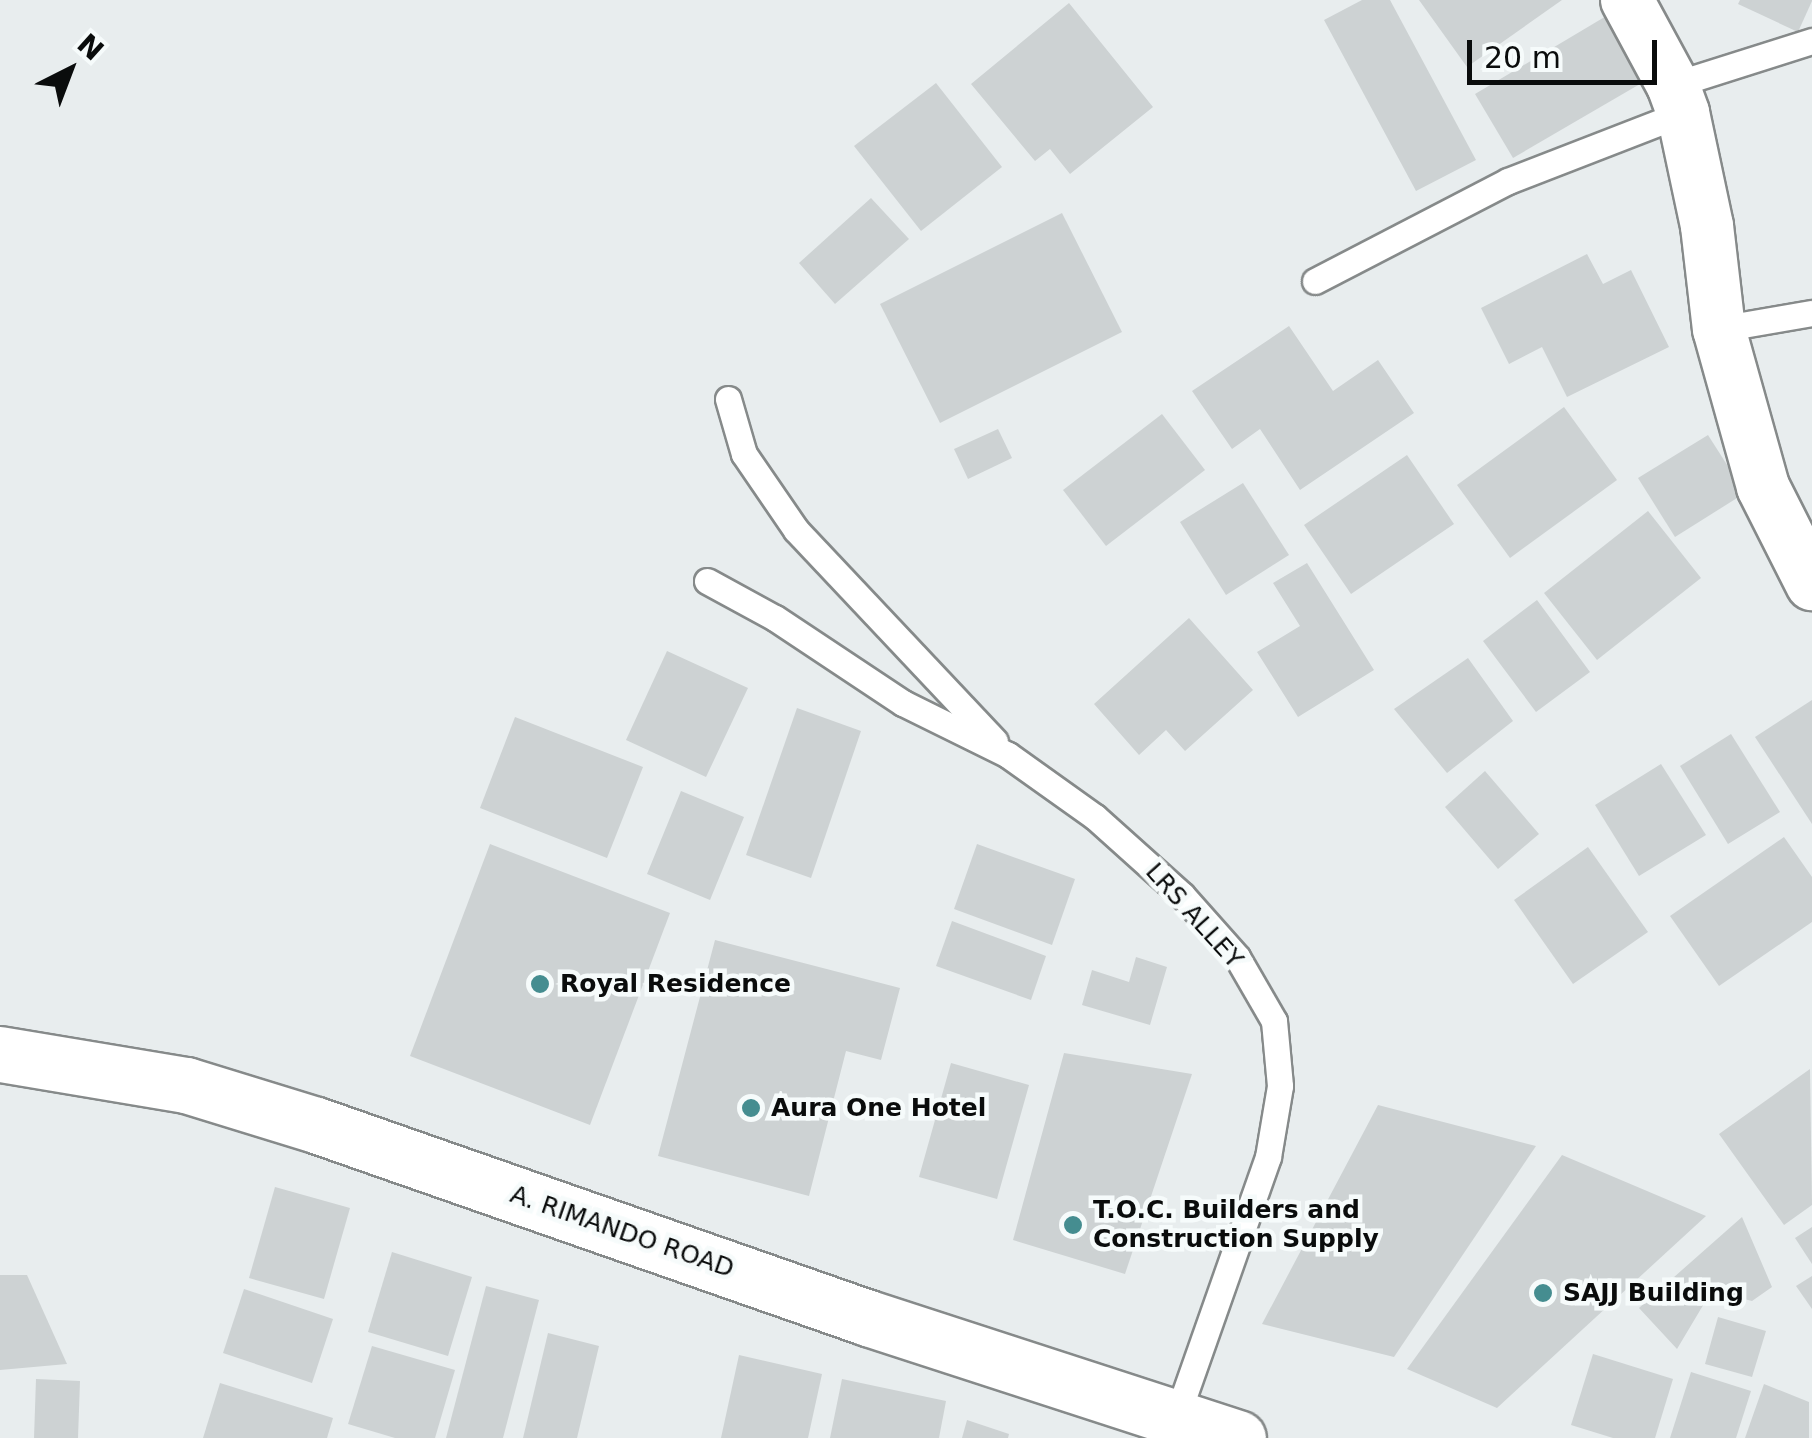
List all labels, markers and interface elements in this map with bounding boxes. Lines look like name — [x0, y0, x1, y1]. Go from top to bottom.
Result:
north arrow — [20, 20, 120, 120]
scale bar — [1472, 20, 1662, 82]
text: N — [71, 27, 110, 67]
text: 20 m — [1484, 40, 1561, 75]
street label: LRS ALLEY — [1139, 857, 1249, 975]
place label: Royal Residence — [560, 969, 791, 999]
marker: Royal Residence — [529, 973, 551, 995]
place label: Aura One Hotel — [771, 1093, 986, 1123]
marker: Aura One Hotel — [740, 1097, 762, 1119]
street label: A. RIMANDO ROAD — [506, 1180, 738, 1284]
place label: T.O.C. Builders and Construction Supply — [1093, 1196, 1379, 1255]
marker: T.O.C. Builders and Construction Supply — [1062, 1214, 1084, 1236]
place label: SAJJ Building — [1563, 1278, 1744, 1308]
marker: SAJJ Building — [1532, 1282, 1554, 1304]

